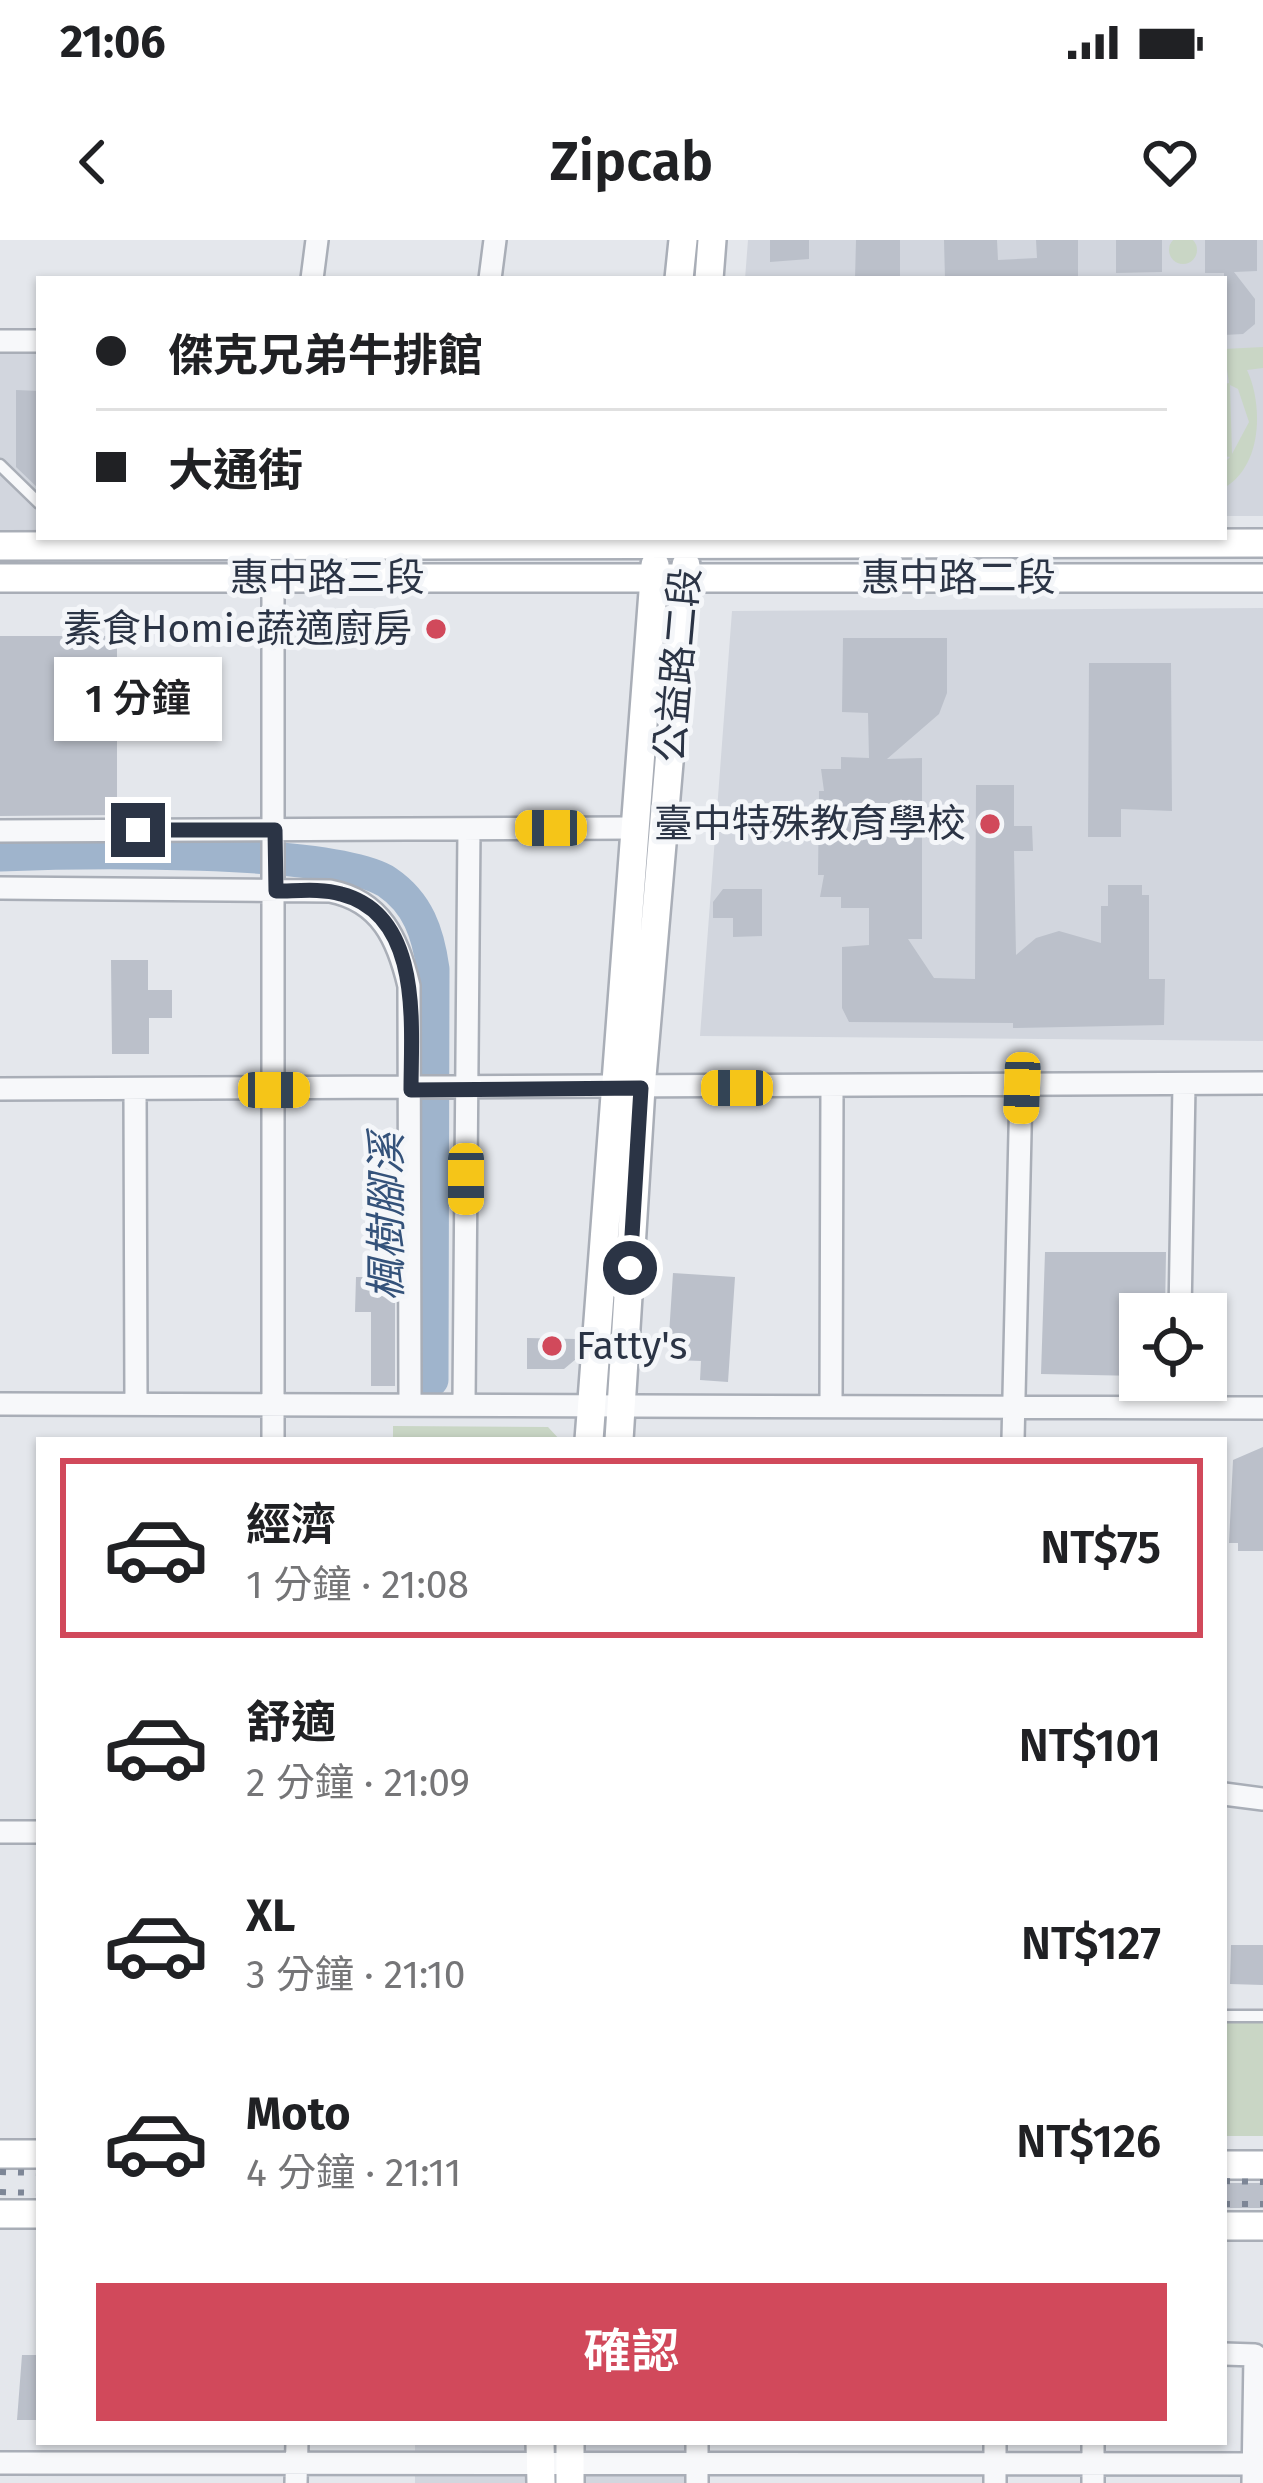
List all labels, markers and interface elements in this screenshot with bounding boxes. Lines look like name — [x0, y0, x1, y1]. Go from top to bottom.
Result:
text: 21:06 — [60, 15, 166, 69]
icon: back — [60, 129, 126, 195]
icon: heart — [1137, 129, 1203, 195]
text: Zipcab — [550, 130, 713, 194]
text: 傑克兄弟牛排館 — [168, 329, 483, 383]
text: 大通街 — [168, 444, 303, 498]
street label: 惠中路三段 — [229, 555, 425, 601]
street label: 惠中路二段 — [860, 555, 1056, 601]
street label: 公益路二段 — [647, 566, 709, 764]
place label: 素食Homie蔬適廚房 — [63, 606, 412, 652]
marker: 素食Homie蔬適廚房 — [423, 616, 449, 642]
callout: 1 分鐘 — [54, 656, 222, 740]
text: 1 分鐘 — [85, 676, 191, 722]
place label: 臺中特殊教育學校 — [654, 801, 966, 847]
route end — [111, 803, 165, 857]
car — [515, 810, 587, 846]
marker: 臺中特殊教育學校 — [977, 811, 1003, 837]
car — [1003, 1051, 1041, 1125]
car — [701, 1070, 773, 1106]
car — [238, 1072, 310, 1108]
water label: 楓樹腳溪 — [362, 1128, 412, 1301]
car — [448, 1143, 484, 1215]
route start — [603, 1241, 657, 1295]
map controls — [1119, 1293, 1227, 1401]
button: locate — [1119, 1293, 1227, 1401]
place label: Fatty's — [576, 1323, 688, 1369]
marker: Fatty's — [539, 1333, 565, 1359]
icon: car — [102, 1494, 210, 1602]
text: 經濟 — [246, 1498, 336, 1552]
text: NT$75 — [1040, 1521, 1161, 1575]
text: 1 分鐘 · 21:08 — [246, 1562, 469, 1608]
icon: car — [102, 1692, 210, 1800]
text: 舒適 — [246, 1696, 336, 1750]
text: NT$101 — [1019, 1719, 1161, 1773]
text: 2 分鐘 · 21:09 — [246, 1760, 470, 1806]
text: XL — [246, 1889, 295, 1943]
icon: car — [102, 1890, 210, 1998]
text: NT$127 — [1021, 1917, 1161, 1971]
text: 3 分鐘 · 21:10 — [246, 1952, 466, 1998]
text: Moto — [246, 2087, 351, 2141]
icon: car — [102, 2088, 210, 2196]
text: NT$126 — [1016, 2115, 1161, 2169]
text: 4 分鐘 · 21:11 — [246, 2150, 461, 2196]
button: 確認 — [96, 2283, 1167, 2421]

